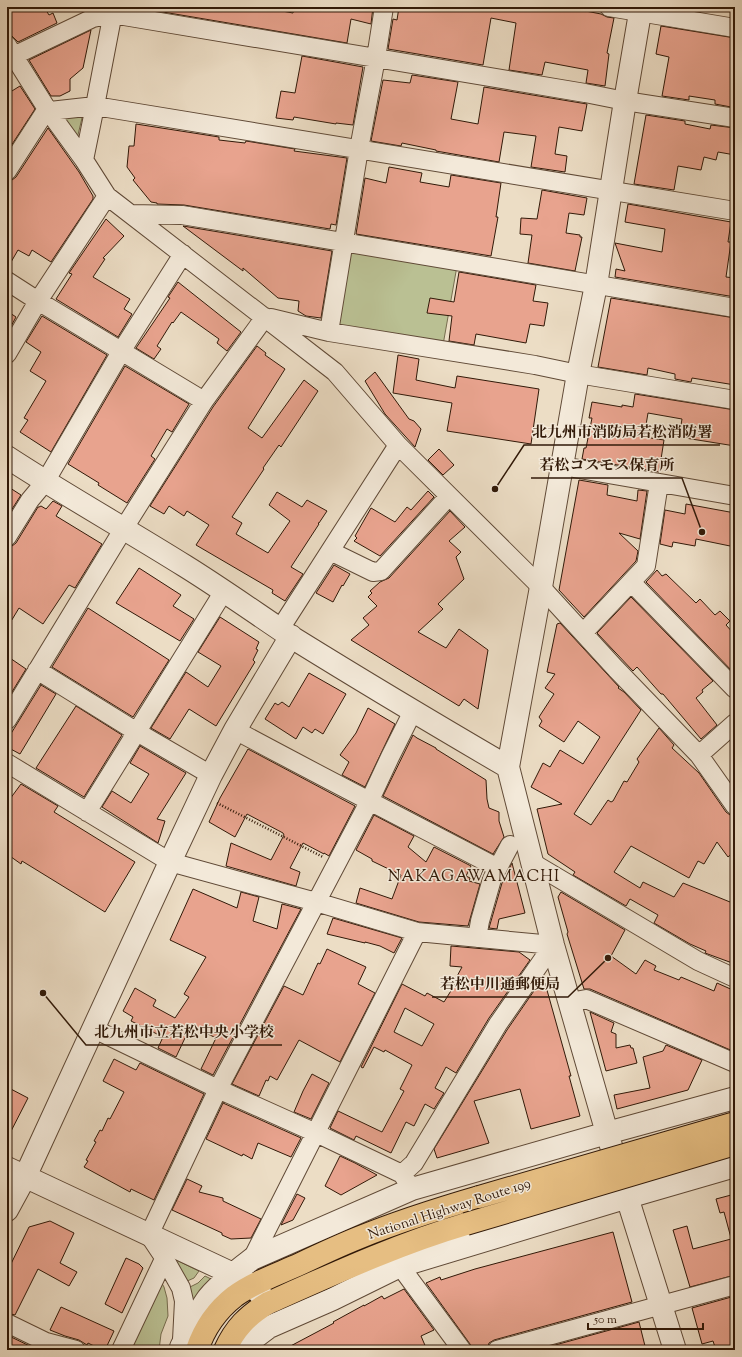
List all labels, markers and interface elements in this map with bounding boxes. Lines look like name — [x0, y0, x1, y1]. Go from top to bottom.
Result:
callout: 北九州市消防局若松消防署 — [524, 418, 720, 445]
text: 北九州市消防局若松消防署 — [532, 423, 712, 444]
callout: 若松コスモス保育所 — [531, 451, 682, 478]
text: 若松コスモス保育所 — [539, 456, 675, 477]
district label: NAKAGAWAMACHI — [388, 866, 560, 889]
callout: 若松中川通郵便局 — [432, 970, 568, 997]
text: 若松中川通郵便局 — [440, 975, 560, 996]
callout: 北九州市立若松中央小学校 — [86, 1018, 282, 1045]
text: 北九州市立若松中央小学校 — [94, 1023, 274, 1044]
street label: National Highway Route 199 — [366, 1174, 534, 1246]
scale bar — [588, 1305, 703, 1331]
text: 50 m — [593, 1311, 617, 1329]

